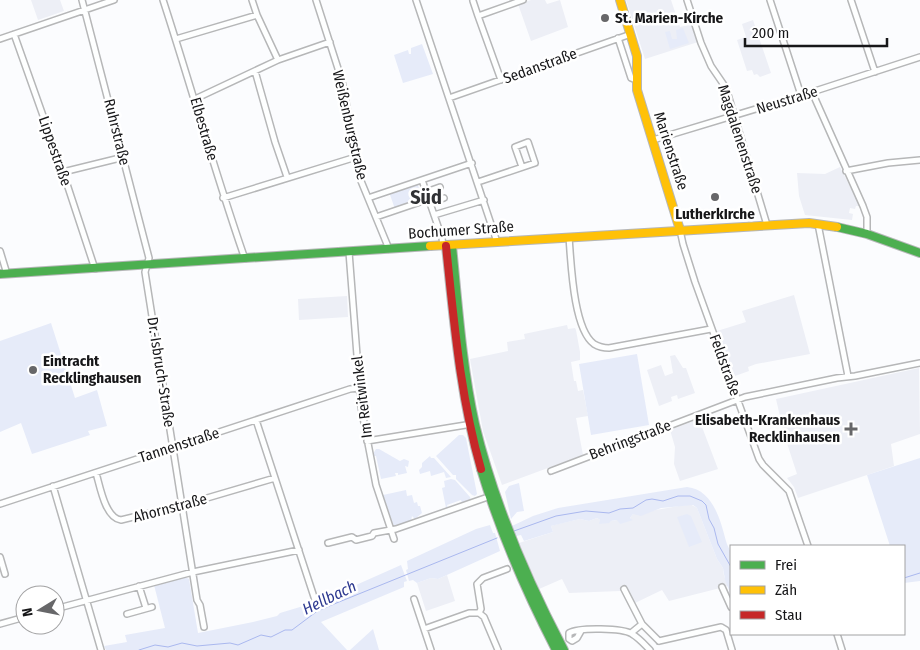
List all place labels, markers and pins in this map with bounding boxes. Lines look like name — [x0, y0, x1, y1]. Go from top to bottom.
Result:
place label: St. Marien-Kirche — [615, 9, 724, 27]
marker: St. Marien-Kirche — [599, 12, 611, 24]
marker: LutherkIrche — [709, 191, 721, 203]
place label: LutherkIrche — [675, 205, 755, 223]
place label: Eintracht Recklinghausen — [43, 352, 142, 387]
marker: Eintracht Recklinghausen — [27, 364, 39, 376]
place label: Elisabeth-Krankenhaus Recklinhausen — [695, 411, 840, 446]
marker: Elisabeth-Krankenhaus Recklinhausen — [844, 422, 858, 436]

